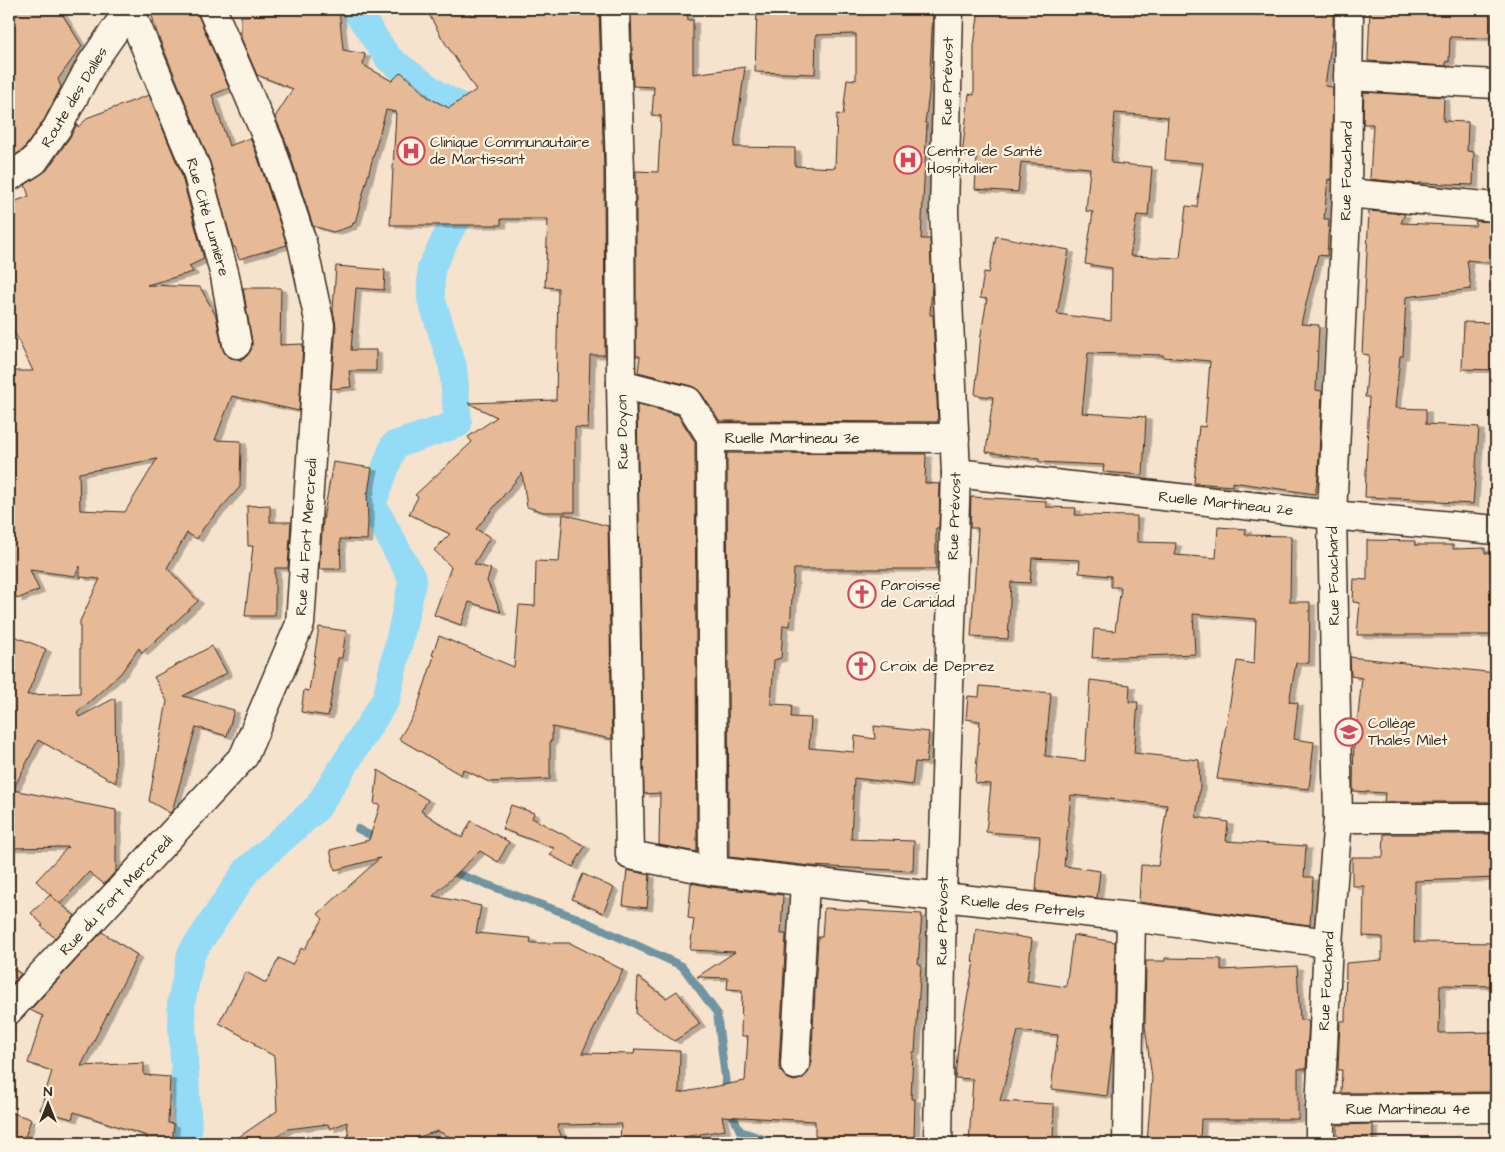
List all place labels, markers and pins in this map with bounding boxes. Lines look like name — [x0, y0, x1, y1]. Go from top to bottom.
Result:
place label: Clinique Communautaire de Martissant — [430, 132, 590, 170]
hospital icon: Clinique Communautaire de Martissant — [396, 136, 426, 166]
place label: Centre de Santé Hospitalier — [927, 141, 1042, 179]
hospital icon: Centre de Santé Hospitalier — [893, 145, 923, 175]
place label: Paroisse de Caridad — [881, 575, 955, 613]
church icon: Paroisse de Caridad — [847, 579, 877, 609]
church icon: Croix de Deprez — [846, 651, 876, 681]
place label: Croix de Deprez — [880, 656, 995, 677]
place label: Collège Thales Milet — [1368, 713, 1448, 751]
school or university icon: Collège Thales Milet — [1334, 717, 1364, 747]

